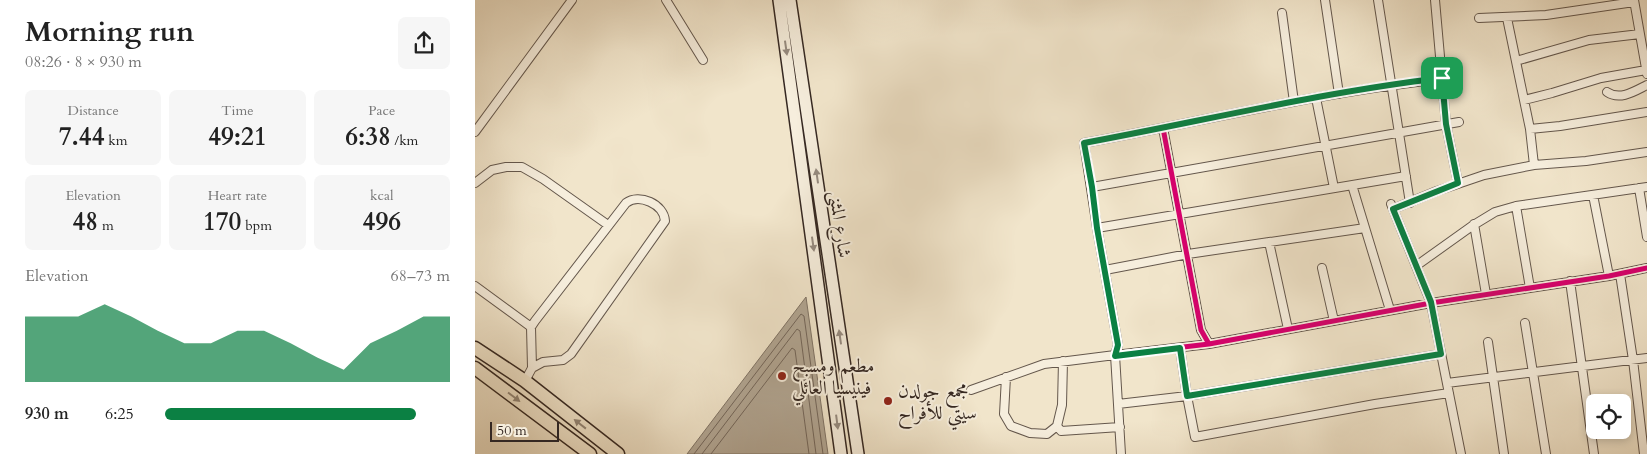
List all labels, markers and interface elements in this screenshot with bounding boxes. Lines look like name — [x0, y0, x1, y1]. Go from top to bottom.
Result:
text: Morning run — [25, 13, 194, 51]
button: share — [398, 17, 450, 69]
one-way arrow — [782, 41, 790, 57]
text: 08:26 · 8 × 930 m — [25, 51, 142, 73]
pin — [1421, 57, 1463, 99]
icon: arrive — [1428, 64, 1456, 92]
text: Distance — [68, 101, 119, 120]
text: Time — [221, 101, 254, 120]
text: Pace — [368, 101, 395, 120]
text: 7.44 — [59, 120, 104, 154]
text: 49:21 — [208, 120, 267, 154]
text: 6:38 — [345, 120, 391, 154]
text: km — [104, 131, 128, 150]
text: /km — [391, 131, 418, 150]
one-way arrow — [812, 167, 820, 183]
text: Elevation — [65, 186, 121, 205]
text: Heart rate — [208, 186, 267, 205]
text: kcal — [370, 186, 394, 205]
street label: شارع المثنى — [820, 189, 858, 260]
text: 48 — [73, 205, 98, 239]
text: 170 — [203, 205, 241, 239]
text: 496 — [363, 205, 401, 239]
text: m — [98, 216, 114, 235]
text: bpm — [241, 216, 272, 235]
one-way arrow — [809, 236, 817, 252]
text: Elevation — [25, 265, 89, 287]
text: 68–73 m — [391, 265, 450, 287]
one-way arrow — [836, 328, 844, 344]
place label: مطعم ومسبح فينيسيا العائلي — [792, 353, 874, 406]
marker: مطعم ومسبح فينيسيا العائلي — [776, 370, 788, 382]
place label: مجمع جولدن سيتي للأفراح — [898, 378, 977, 431]
one-way arrow — [507, 391, 520, 402]
map controls — [1586, 394, 1631, 439]
button: locate — [1586, 394, 1631, 439]
marker: مجمع جولدن سيتي للأفراح — [882, 395, 894, 407]
text: 930 m — [25, 403, 69, 425]
text: 6:25 — [105, 403, 134, 425]
one-way arrow — [833, 415, 841, 431]
one-way arrow — [574, 418, 587, 429]
scale bar — [490, 419, 559, 442]
text: 50 m — [497, 421, 527, 440]

